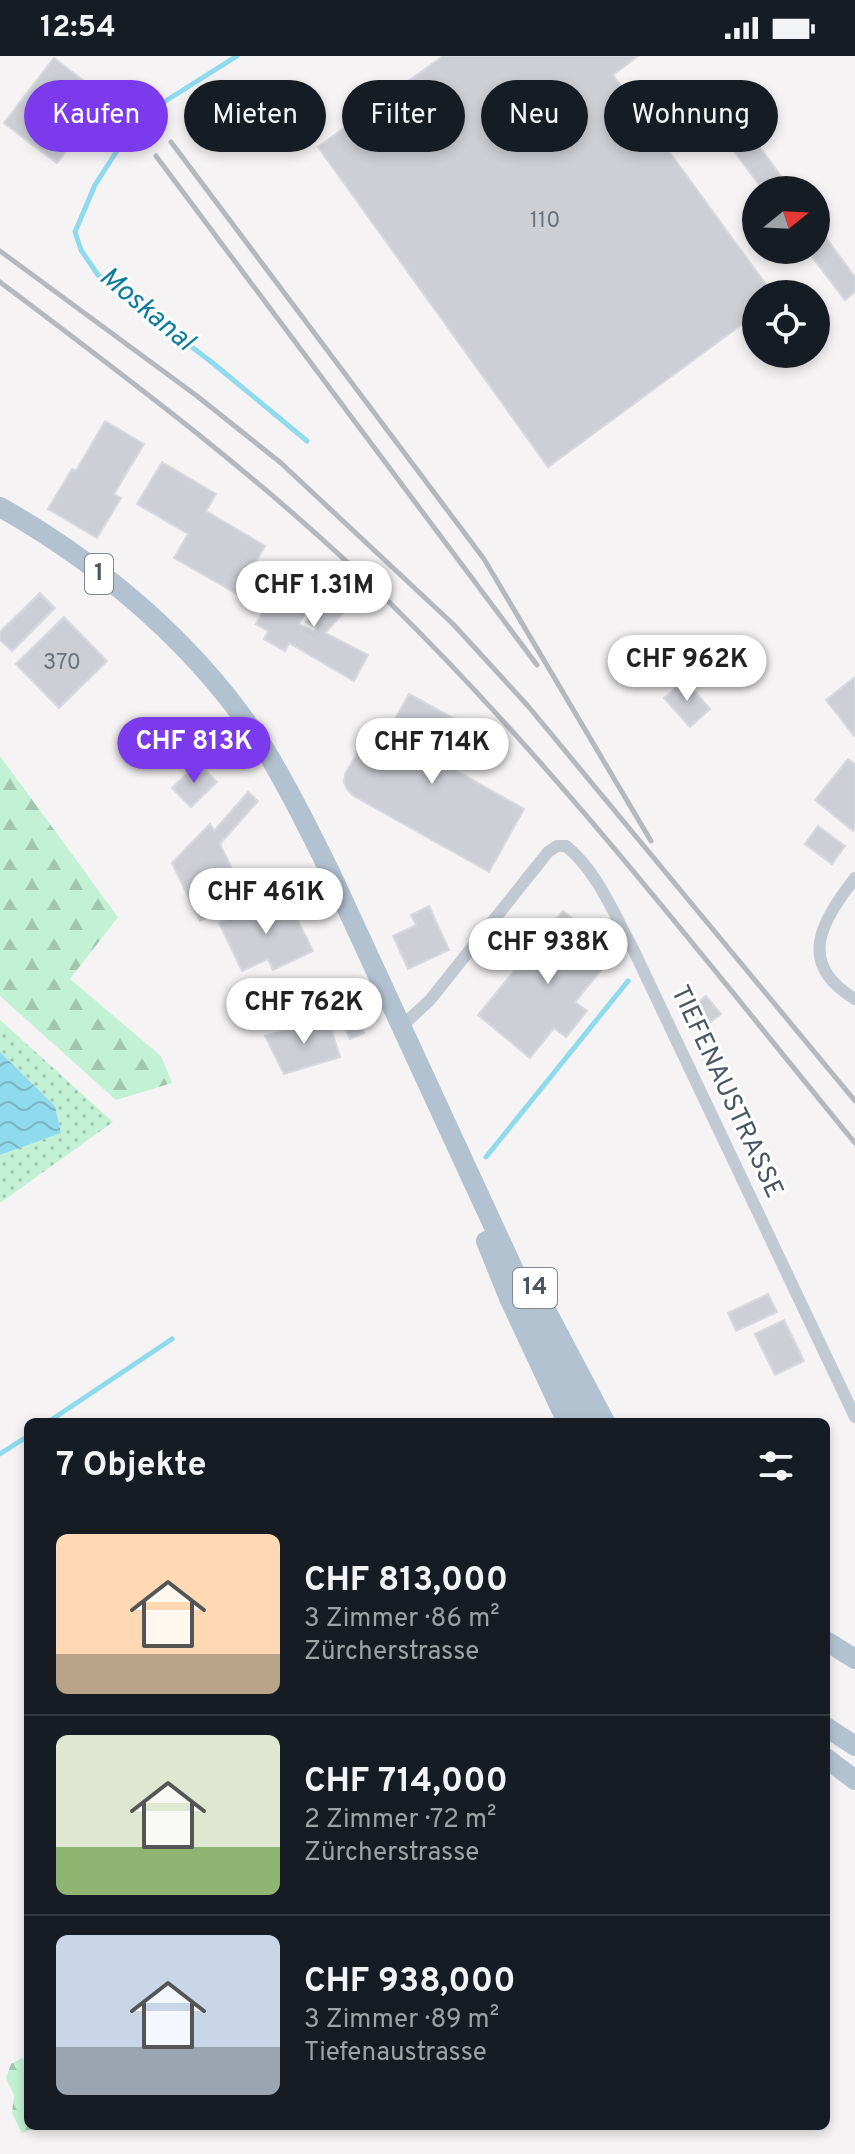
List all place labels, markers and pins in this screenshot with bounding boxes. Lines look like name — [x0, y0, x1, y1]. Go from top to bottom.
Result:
pin: CHF 1.31M — [222, 561, 406, 629]
pin: CHF 962K — [604, 635, 770, 703]
pin: CHF 813K — [111, 717, 277, 785]
pin: CHF 714K — [349, 718, 515, 786]
pin: CHF 461K — [183, 868, 349, 936]
pin: CHF 938K — [465, 918, 631, 986]
pin: CHF 762K — [221, 978, 387, 1046]

